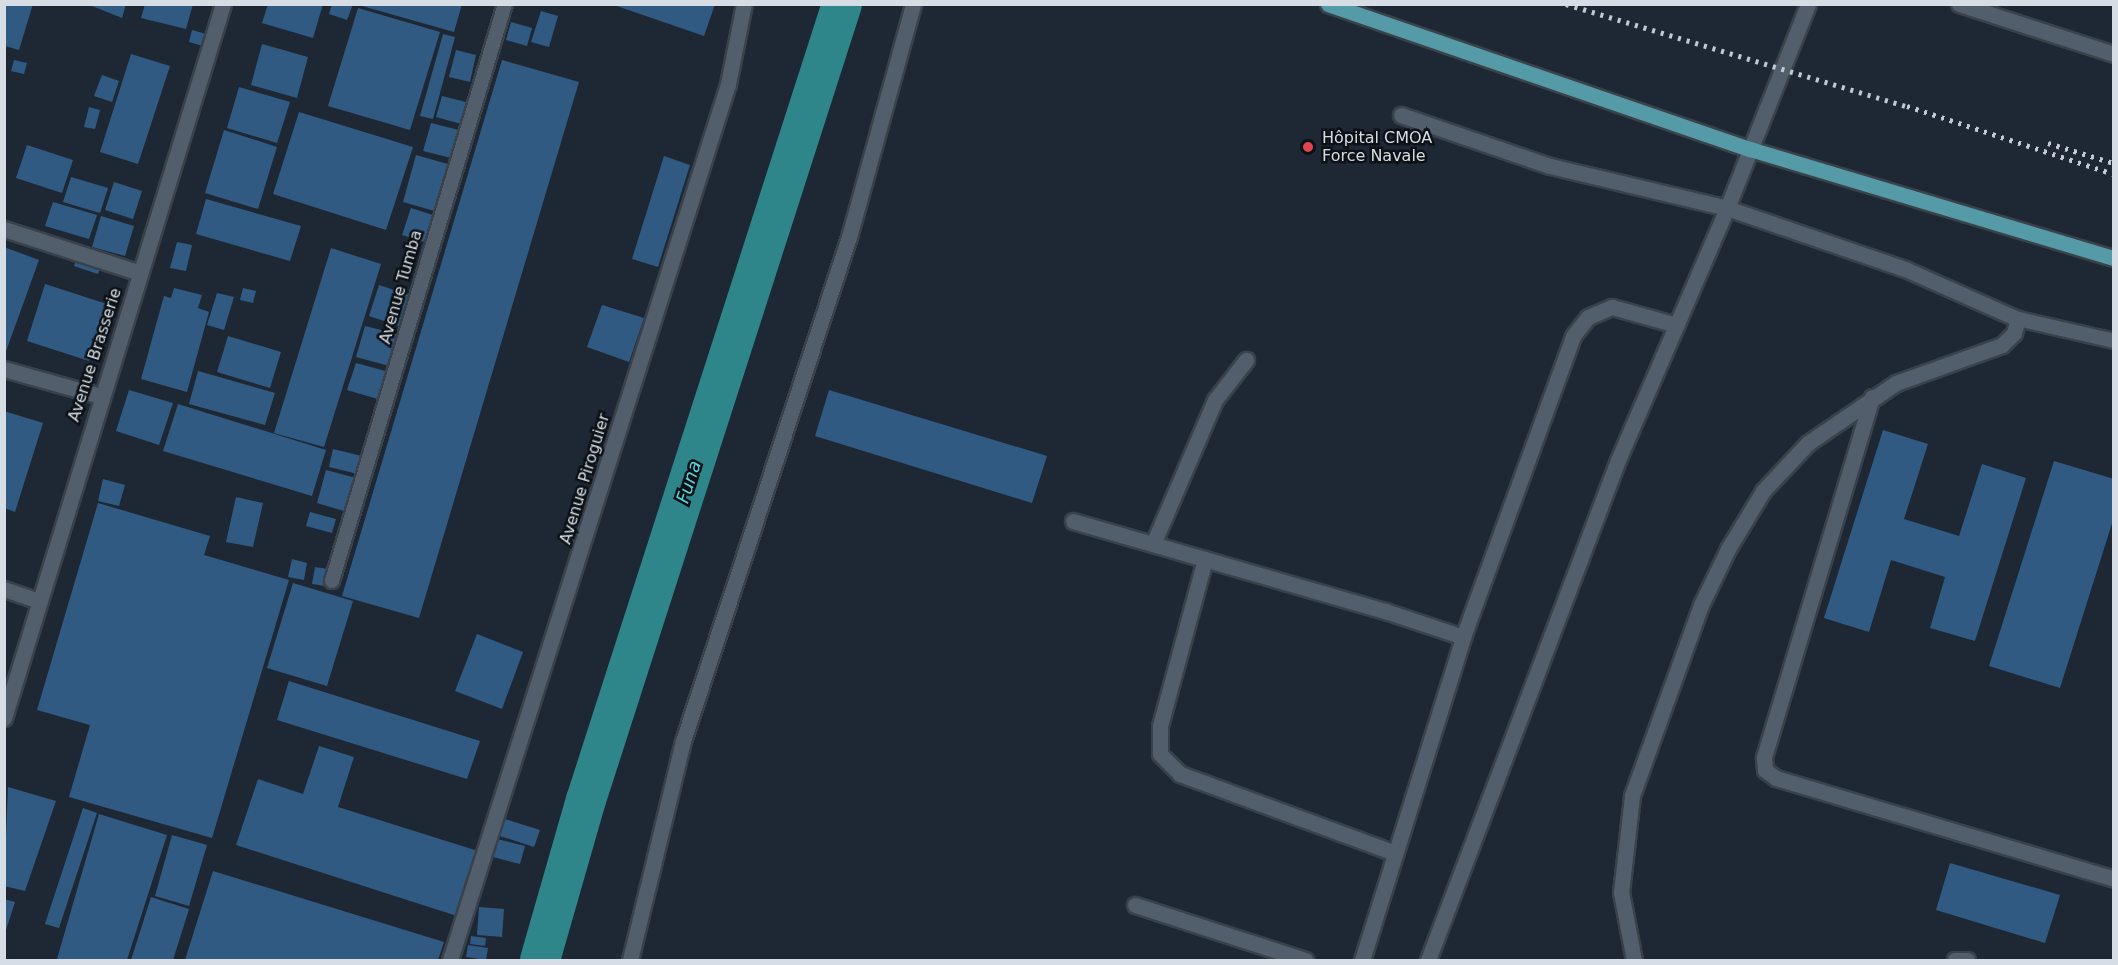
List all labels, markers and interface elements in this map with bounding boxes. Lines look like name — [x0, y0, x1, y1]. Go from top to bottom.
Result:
place label: Hôpital CMOA Force Navale — [1322, 128, 1432, 166]
marker: Hôpital CMOA Force Navale — [1299, 138, 1317, 156]
street label: Avenue Tumba — [376, 228, 426, 346]
street label: Avenue Brasserie — [64, 286, 126, 424]
street label: Avenue Piroguier — [556, 411, 614, 547]
water label: Funa — [672, 458, 706, 506]

